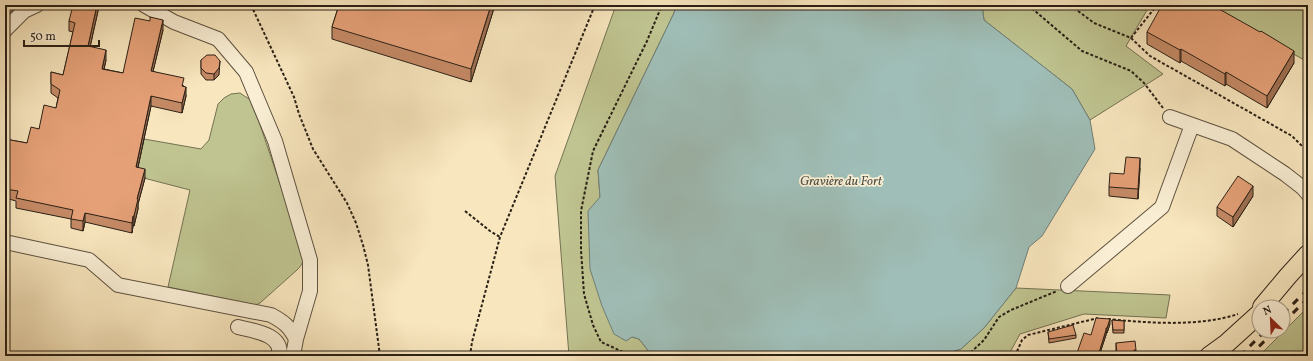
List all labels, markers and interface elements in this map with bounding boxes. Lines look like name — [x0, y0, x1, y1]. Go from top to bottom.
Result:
scale bar — [24, 22, 99, 48]
text: 50 m — [30, 29, 56, 45]
water label: Gravière du Fort — [800, 173, 883, 191]
north arrow — [1251, 299, 1291, 339]
text: N — [1261, 303, 1274, 320]

